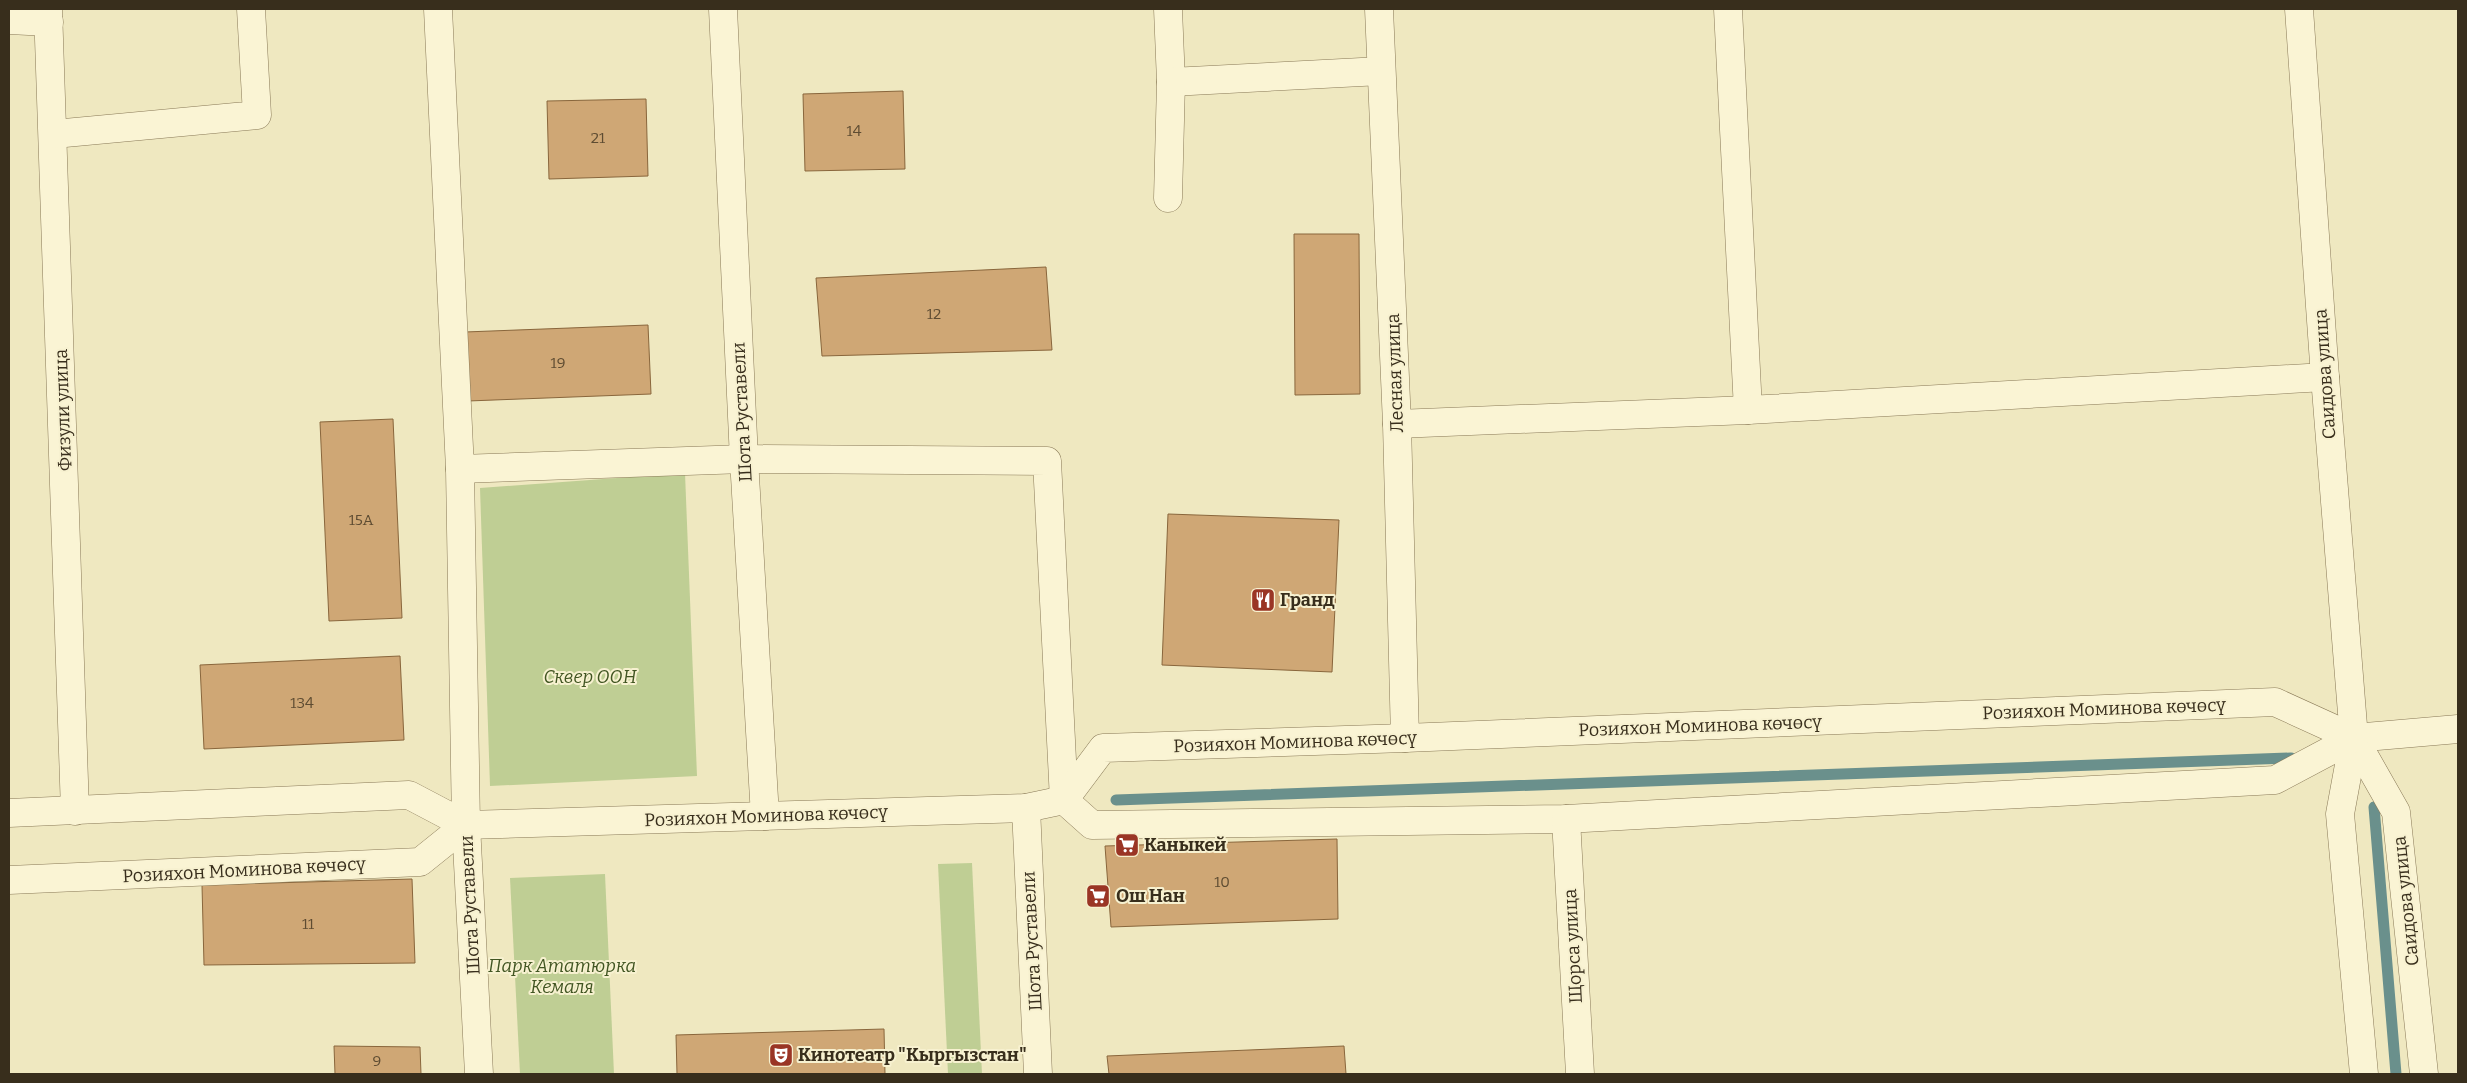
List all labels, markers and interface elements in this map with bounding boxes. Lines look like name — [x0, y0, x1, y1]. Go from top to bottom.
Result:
house number: 14 — [847, 122, 862, 140]
house number: 21 — [591, 129, 605, 147]
house number: 12 — [927, 305, 941, 323]
street label: Саидова улица — [2309, 308, 2341, 440]
street label: Лесная улица — [1382, 313, 1408, 433]
street label: Шота Руставели — [727, 341, 757, 482]
street label: Физули улица — [50, 348, 76, 472]
house number: 19 — [551, 354, 565, 372]
house number: 15А — [349, 511, 374, 529]
restaurant icon: Гранд — [1250, 587, 1276, 613]
place label: Гранд — [1280, 589, 1335, 611]
park label: Сквер ООН — [544, 666, 638, 688]
house number: 134 — [290, 694, 314, 712]
street label: Розияхон Моминова көчөсү — [1982, 694, 2226, 724]
street label: Розияхон Моминова көчөсү — [1578, 711, 1822, 741]
street label: Розияхон Моминова көчөсү — [1173, 727, 1417, 757]
street label: Розияхон Моминова көчөсү — [644, 801, 888, 831]
supermarket icon: Каныкей — [1114, 832, 1140, 858]
street label: Шота Руставели — [455, 834, 485, 975]
place label: Каныкей — [1144, 834, 1226, 856]
street label: Саидова улица — [2388, 835, 2424, 967]
street label: Розияхон Моминова көчөсү — [122, 853, 366, 887]
street label: Шота Руставели — [1017, 870, 1047, 1011]
house number: 10 — [1214, 873, 1230, 891]
supermarket icon: Ош Нан — [1085, 883, 1111, 909]
place label: Ош Нан — [1116, 885, 1185, 907]
street label: Щорса улица — [1559, 888, 1587, 1004]
house number: 11 — [302, 915, 314, 933]
park label: Парк Ататюрка Кемаля — [488, 955, 636, 998]
theatre icon: Кинотеатр "Кыргызстан" — [768, 1042, 794, 1068]
place label: Кинотеатр "Кыргызстан" — [798, 1044, 1027, 1066]
house number: 9 — [373, 1052, 381, 1070]

